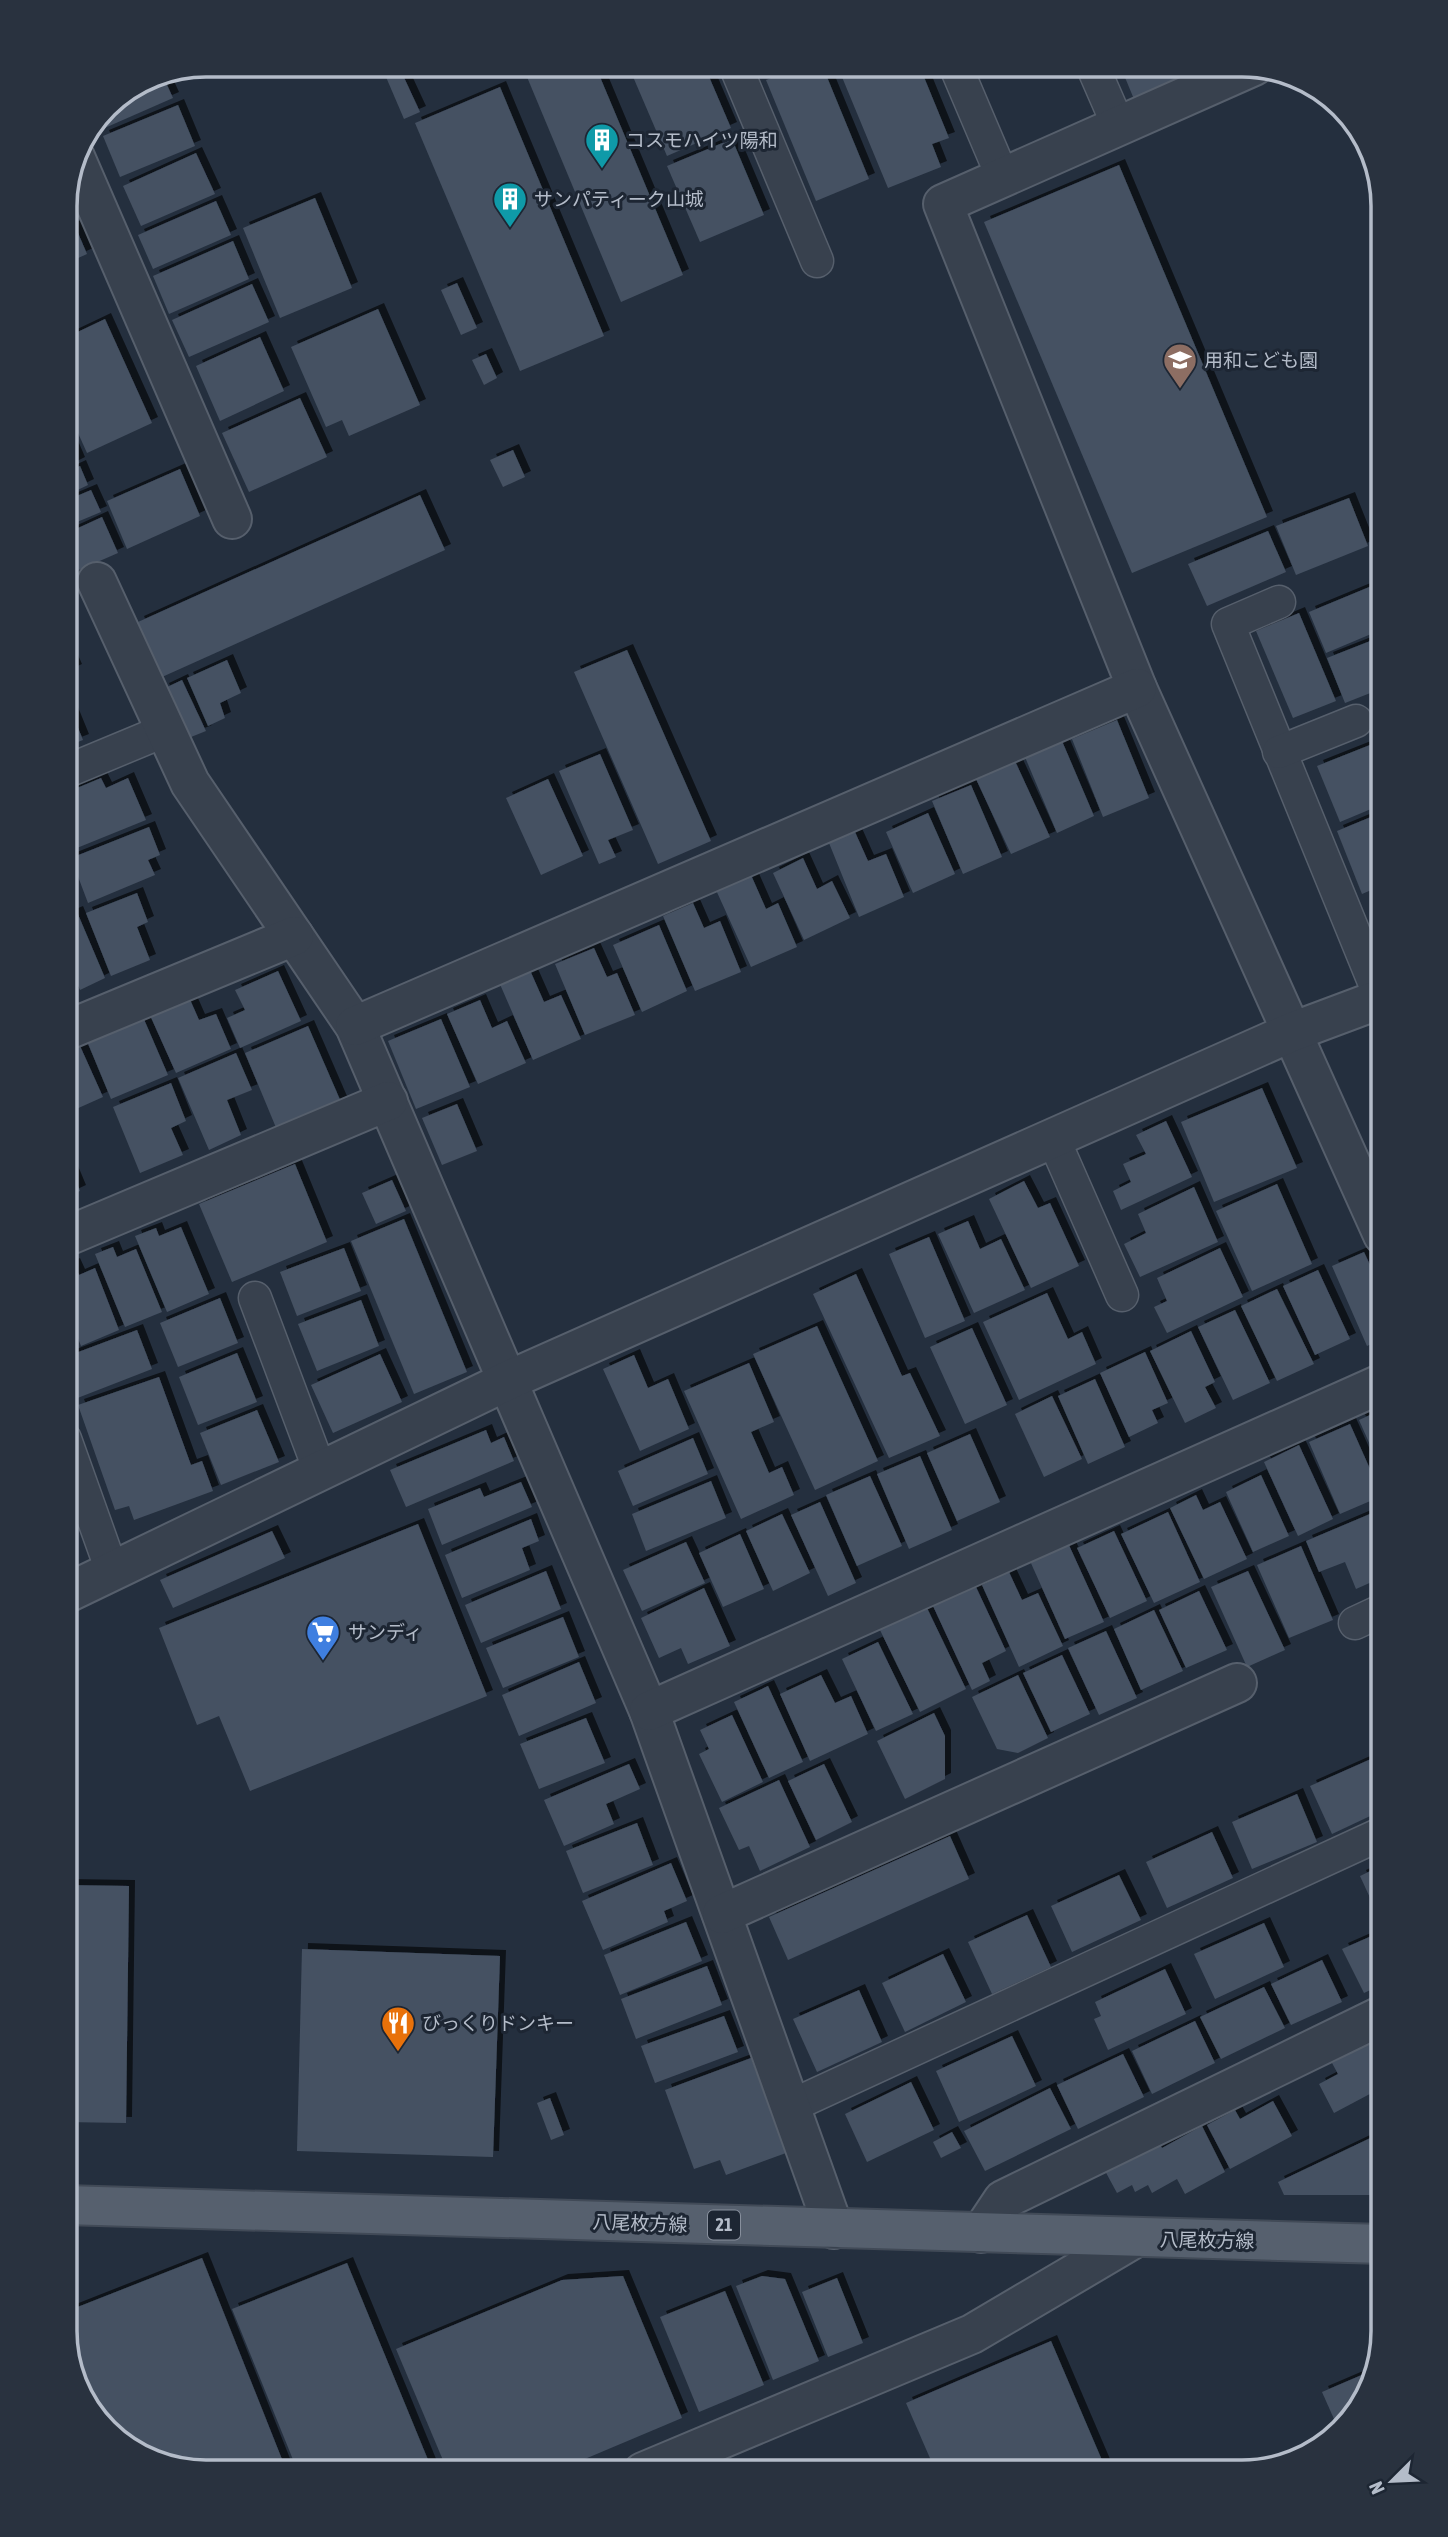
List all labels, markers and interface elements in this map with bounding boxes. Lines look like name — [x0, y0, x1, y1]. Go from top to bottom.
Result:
building icon: コスモハイツ陽和 — [583, 121, 621, 170]
place label: コスモハイツ陽和 — [626, 129, 778, 151]
building icon: サンパティーク山城 — [491, 180, 529, 229]
place label: サンパティーク山城 — [534, 188, 704, 210]
school or university icon: 用和こども園 — [1161, 341, 1199, 390]
place label: 用和こども園 — [1204, 349, 1318, 371]
supermarket icon: サンディ — [304, 1613, 342, 1662]
place label: サンディ — [348, 1621, 423, 1643]
restaurant icon: びっくりドンキー — [379, 2004, 417, 2053]
place label: びっくりドンキー — [422, 2012, 574, 2034]
street label: 八尾枚方線 — [592, 2210, 688, 2236]
road number: 21 — [708, 2210, 740, 2239]
street label: 八尾枚方線 — [1159, 2228, 1255, 2252]
north arrow — [1357, 2446, 1427, 2516]
text: N — [1364, 2478, 1389, 2498]

